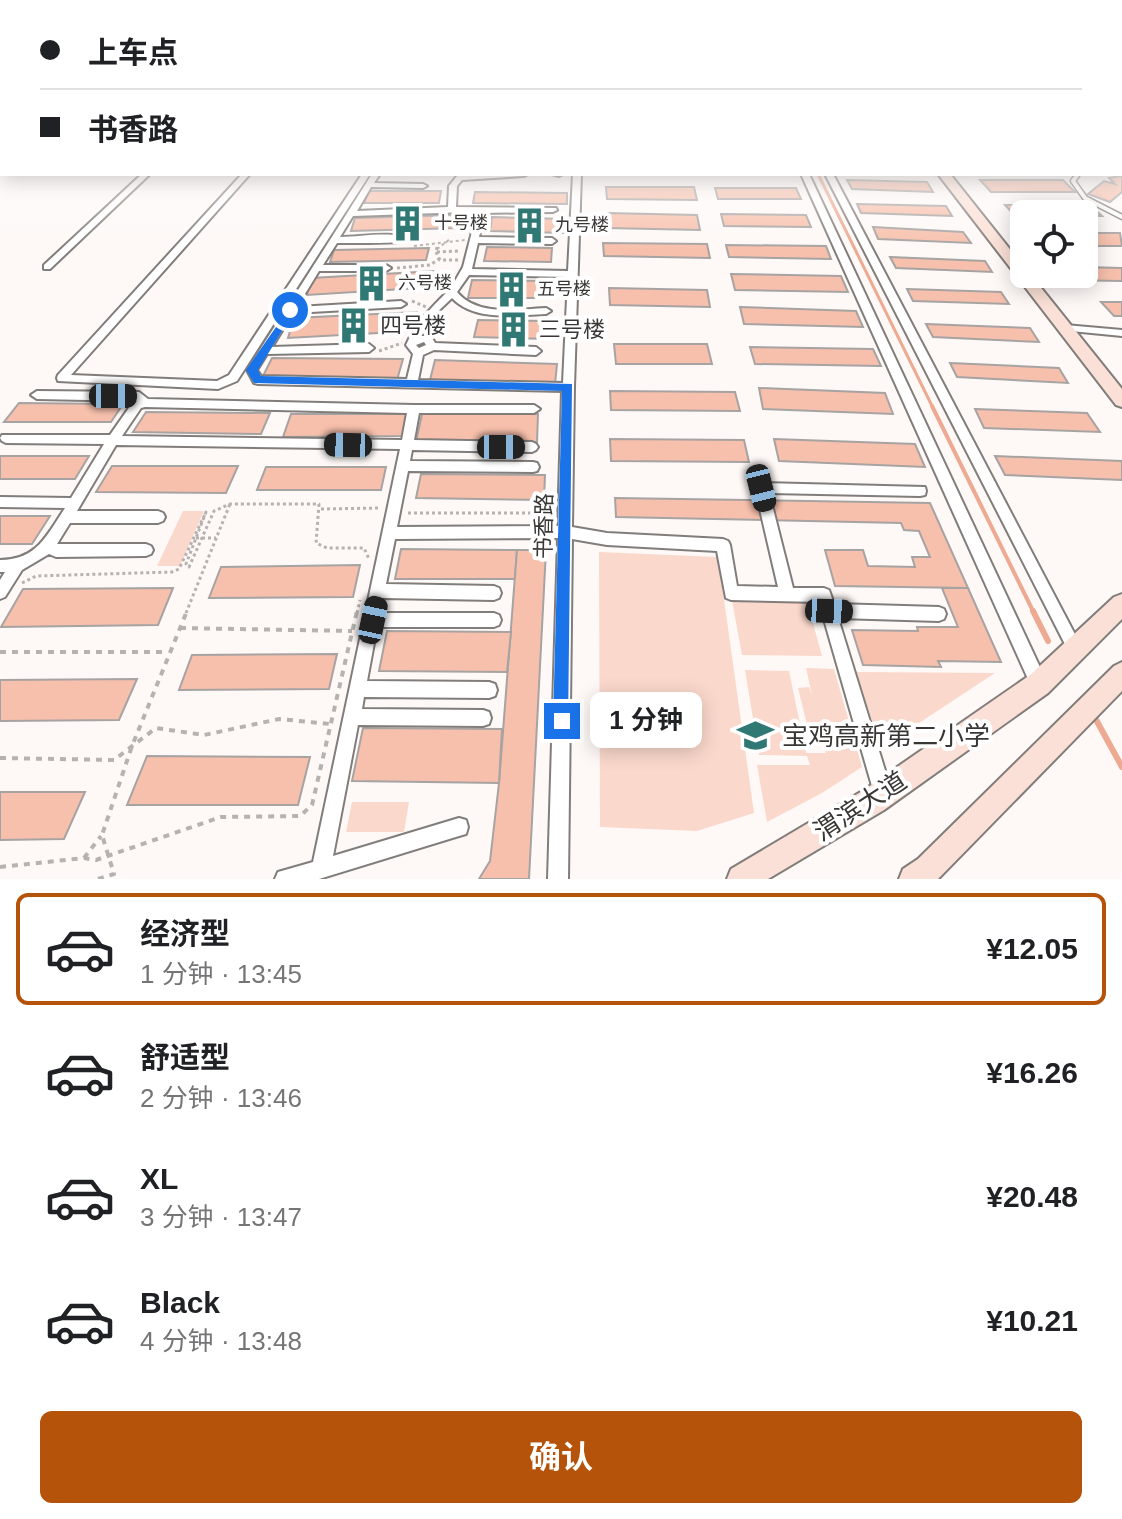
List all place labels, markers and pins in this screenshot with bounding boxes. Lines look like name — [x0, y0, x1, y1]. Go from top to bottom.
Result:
building icon: 十号楼 — [389, 204, 427, 242]
building icon: 九号楼 — [510, 206, 548, 244]
place label: 十号楼 — [434, 213, 488, 233]
place label: 九号楼 — [555, 215, 609, 235]
building icon: 六号楼 — [353, 264, 391, 302]
building icon: 五号楼 — [492, 270, 530, 308]
place label: 六号楼 — [398, 273, 452, 293]
place label: 五号楼 — [537, 279, 591, 299]
building icon: 四号楼 — [335, 306, 373, 344]
building icon: 三号楼 — [494, 310, 532, 348]
place label: 四号楼 — [380, 313, 446, 338]
place label: 三号楼 — [539, 317, 605, 342]
school or university icon: 宝鸡高新第二小学 — [737, 717, 775, 755]
place label: 宝鸡高新第二小学 — [782, 721, 990, 751]

